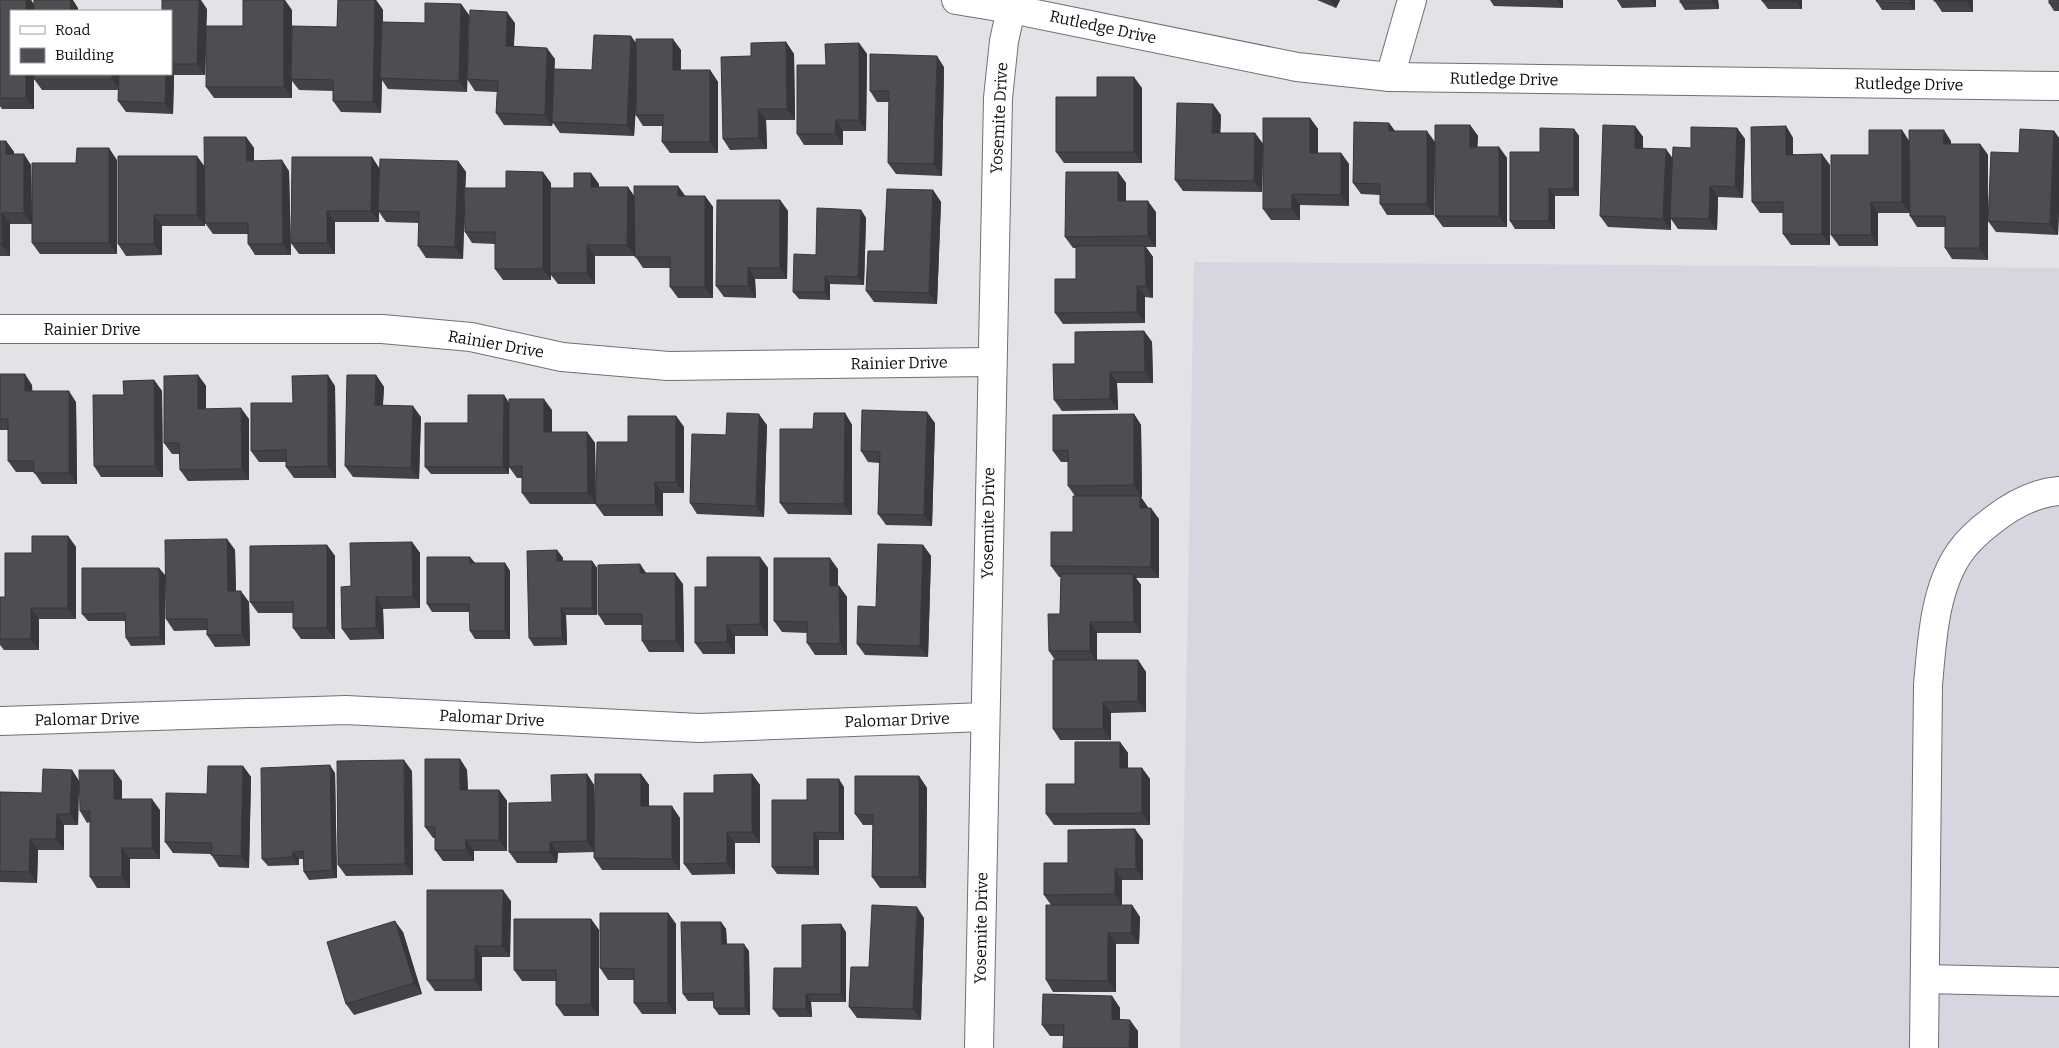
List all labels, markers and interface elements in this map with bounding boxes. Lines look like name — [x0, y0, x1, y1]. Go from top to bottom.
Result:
street label: Rutledge Drive — [1048, 6, 1158, 48]
legend — [10, 10, 172, 75]
text: Road — [55, 21, 90, 39]
text: Building — [55, 46, 114, 64]
street label: Yosemite Drive — [987, 62, 1011, 174]
street label: Rutledge Drive — [1449, 69, 1559, 89]
street label: Rutledge Drive — [1854, 74, 1964, 94]
street label: Rainier Drive — [43, 320, 141, 339]
street label: Rainier Drive — [447, 326, 545, 362]
street label: Rainier Drive — [850, 353, 948, 373]
street label: Yosemite Drive — [978, 467, 998, 579]
street label: Palomar Drive — [439, 706, 545, 730]
street label: Palomar Drive — [34, 709, 140, 729]
street label: Palomar Drive — [844, 709, 950, 731]
street label: Yosemite Drive — [971, 872, 991, 984]

